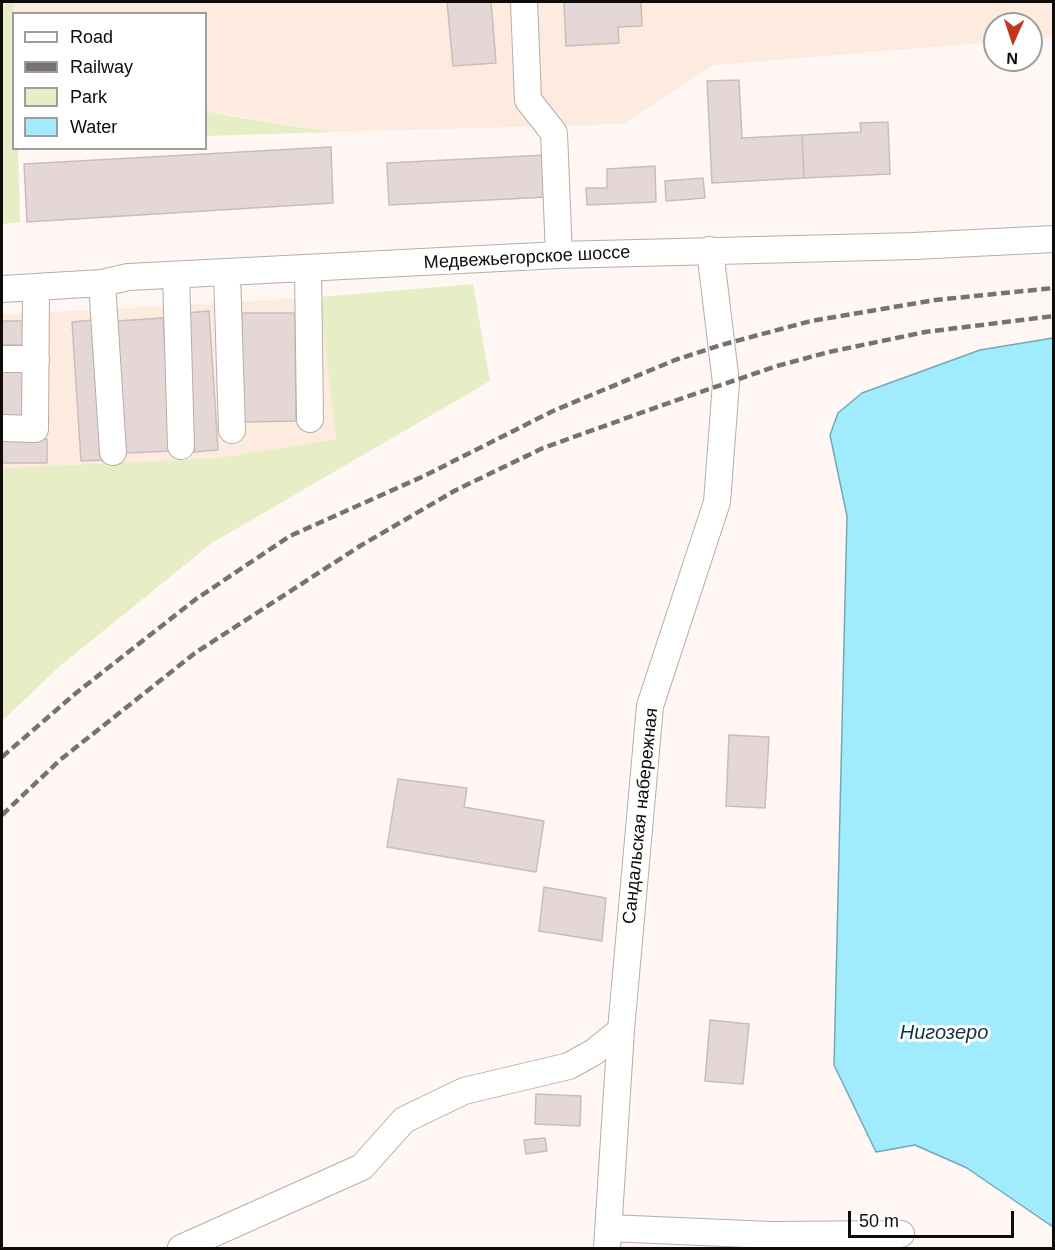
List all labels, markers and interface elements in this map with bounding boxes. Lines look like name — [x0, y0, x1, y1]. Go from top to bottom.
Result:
legend — [12, 12, 207, 150]
north arrow — [983, 12, 1043, 72]
text: Road — [70, 27, 113, 47]
text: N — [1006, 50, 1018, 67]
text: Railway — [70, 57, 133, 77]
text: Park — [70, 87, 107, 107]
text: Water — [70, 117, 117, 137]
street label: Медвежьегорское шоссе — [423, 242, 631, 274]
street label: Сандальская набережная — [619, 707, 663, 925]
water label: Нигозеро — [900, 1021, 988, 1045]
scale bar — [851, 1199, 1018, 1237]
text: 50 m — [859, 1211, 899, 1231]

